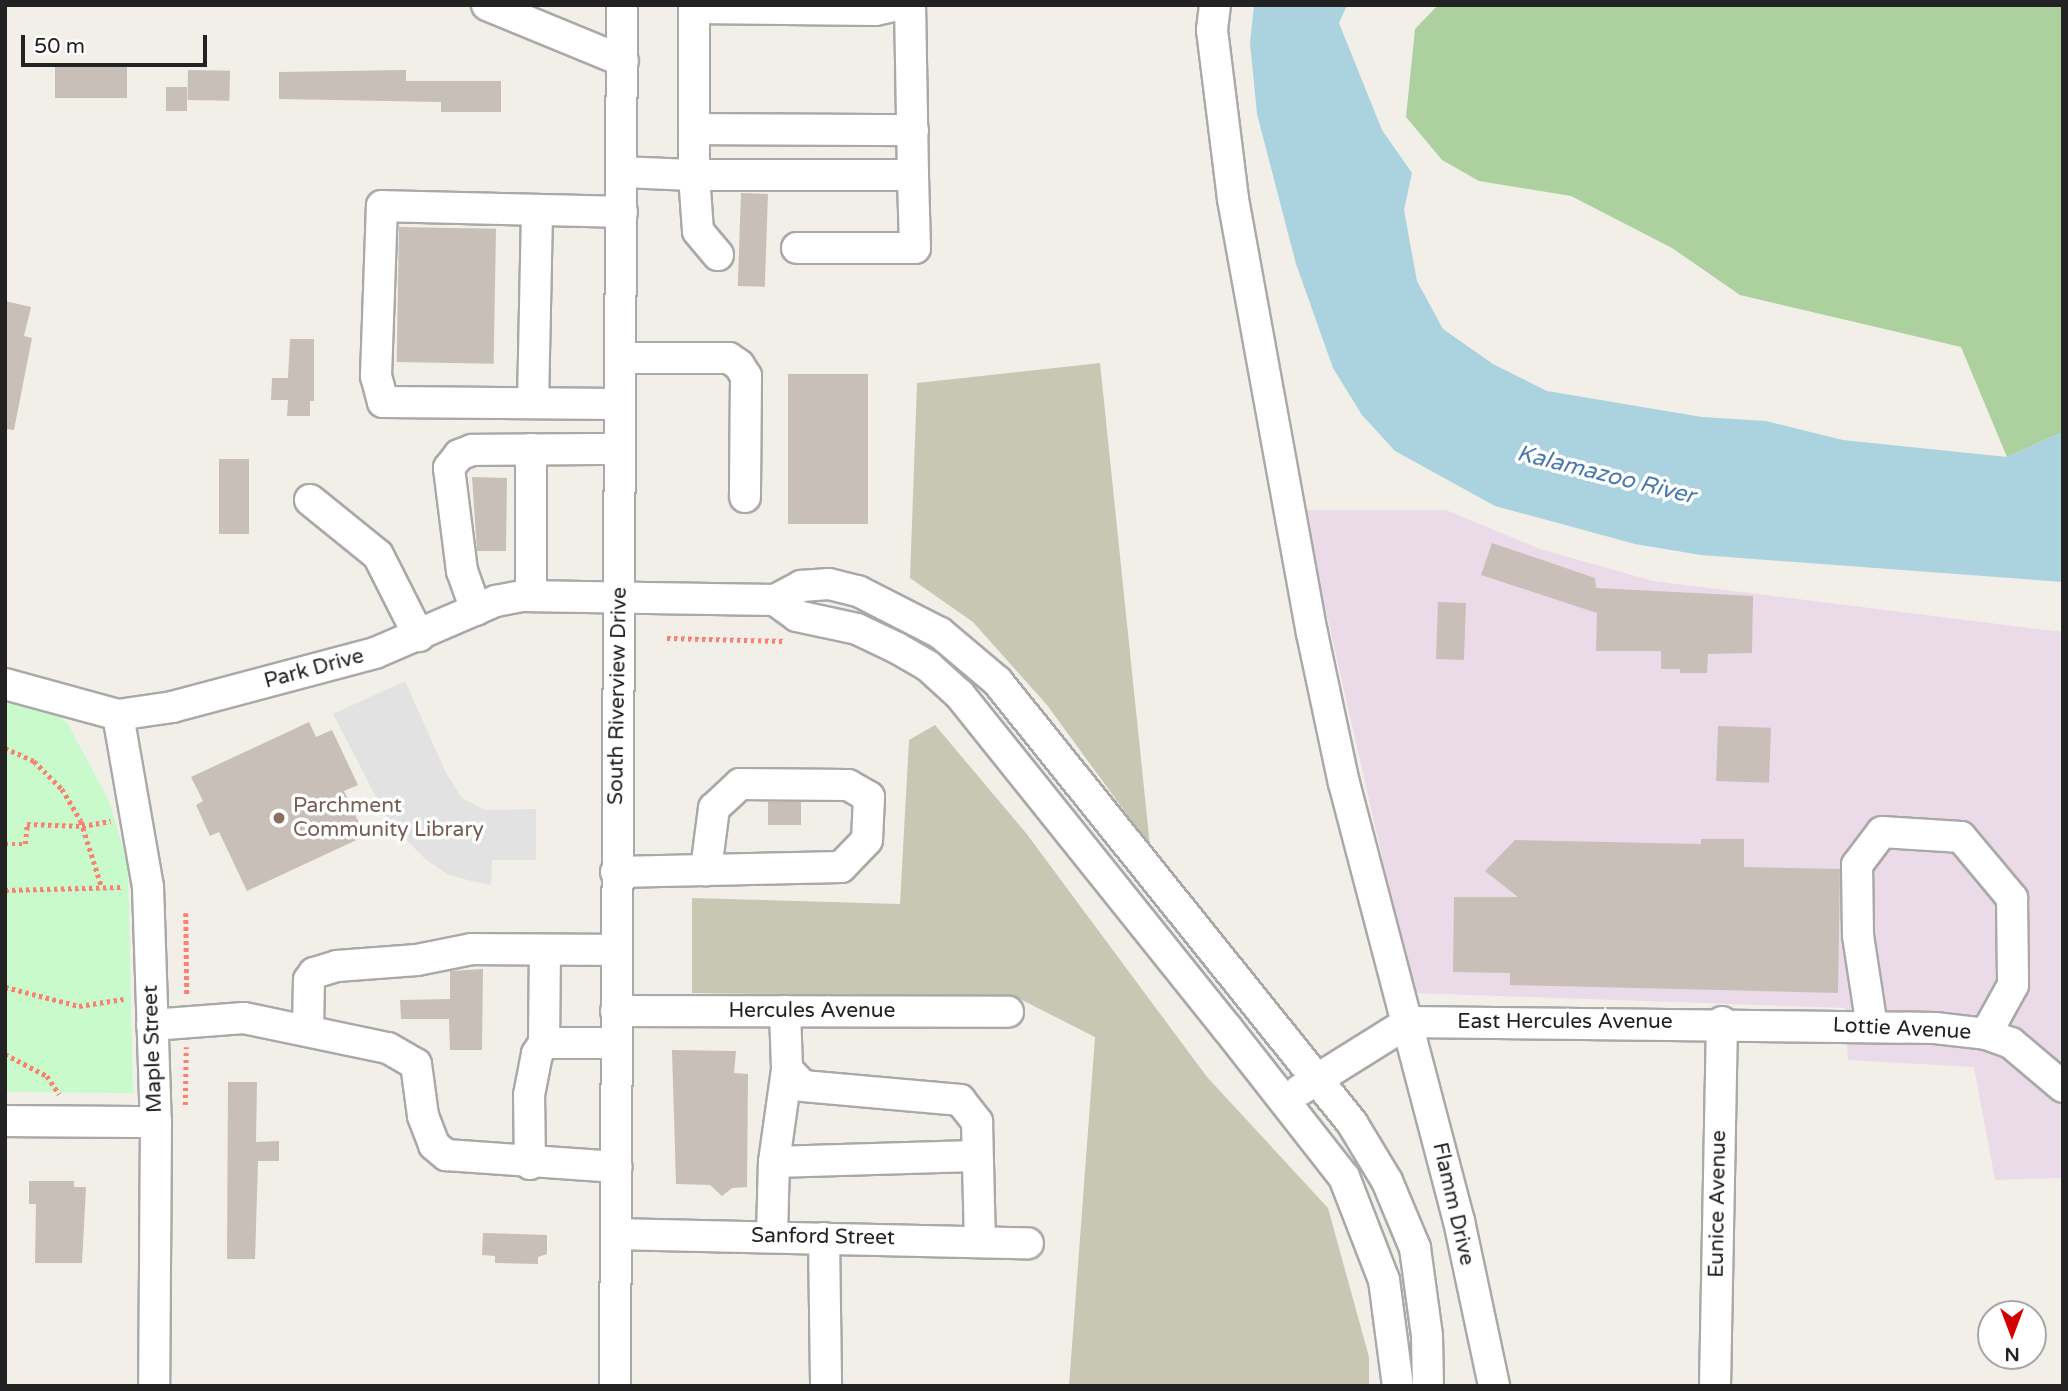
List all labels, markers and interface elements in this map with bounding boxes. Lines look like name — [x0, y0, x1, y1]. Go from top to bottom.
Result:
scale bar — [24, 21, 210, 65]
text: 50 m — [34, 34, 85, 59]
water label: Kalamazoo River — [1514, 440, 1698, 510]
street label: South Riverview Drive — [604, 587, 632, 805]
street label: Park Drive — [261, 644, 367, 694]
place label: Parchment Community Library — [293, 793, 484, 843]
marker: Parchment Community Library — [271, 810, 287, 826]
street label: Maple Street — [138, 985, 168, 1113]
street label: Hercules Avenue — [729, 998, 895, 1024]
street label: East Hercules Avenue — [1457, 1009, 1673, 1035]
street label: Lottie Avenue — [1832, 1013, 1972, 1045]
street label: Eunice Avenue — [1704, 1130, 1732, 1278]
street label: Flamm Drive — [1427, 1140, 1479, 1268]
street label: Sanford Street — [751, 1223, 895, 1251]
north arrow — [1977, 1300, 2047, 1370]
text: N — [2004, 1343, 2020, 1365]

